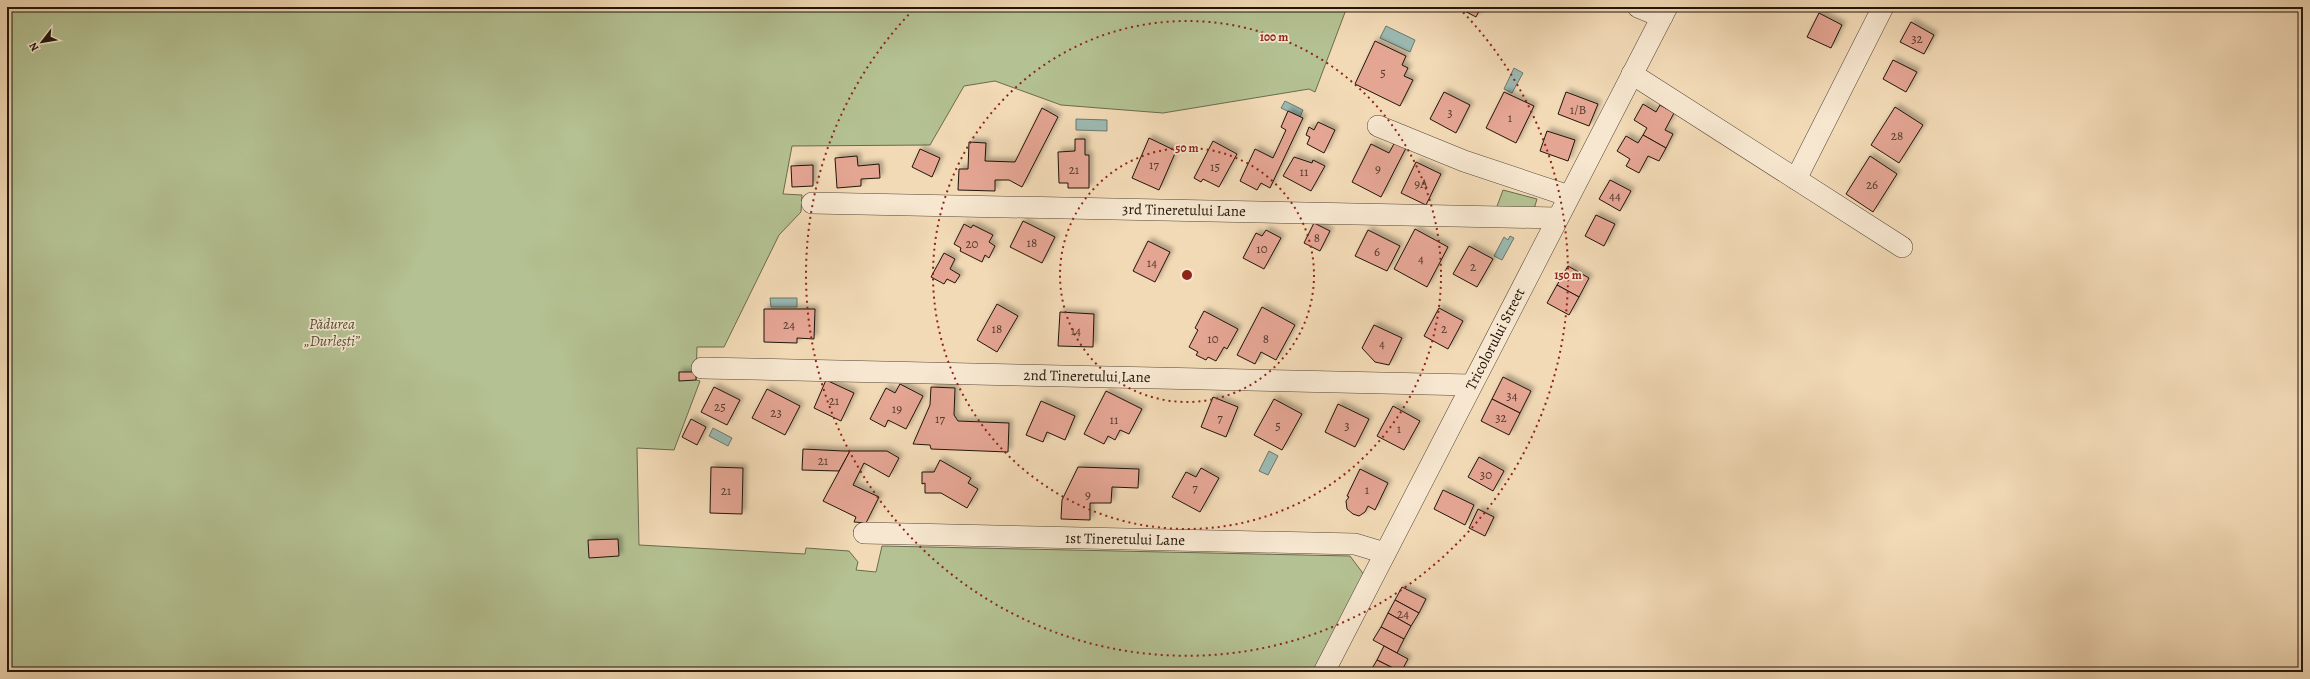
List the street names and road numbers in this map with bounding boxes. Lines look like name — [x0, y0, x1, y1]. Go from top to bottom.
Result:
street label: 3rd Tineretului Lane — [1122, 199, 1246, 221]
street label: Tricolorului Street — [1461, 284, 1529, 394]
street label: 2nd Tineretului Lane — [1023, 365, 1151, 387]
street label: 1st Tineretului Lane — [1065, 528, 1185, 550]

